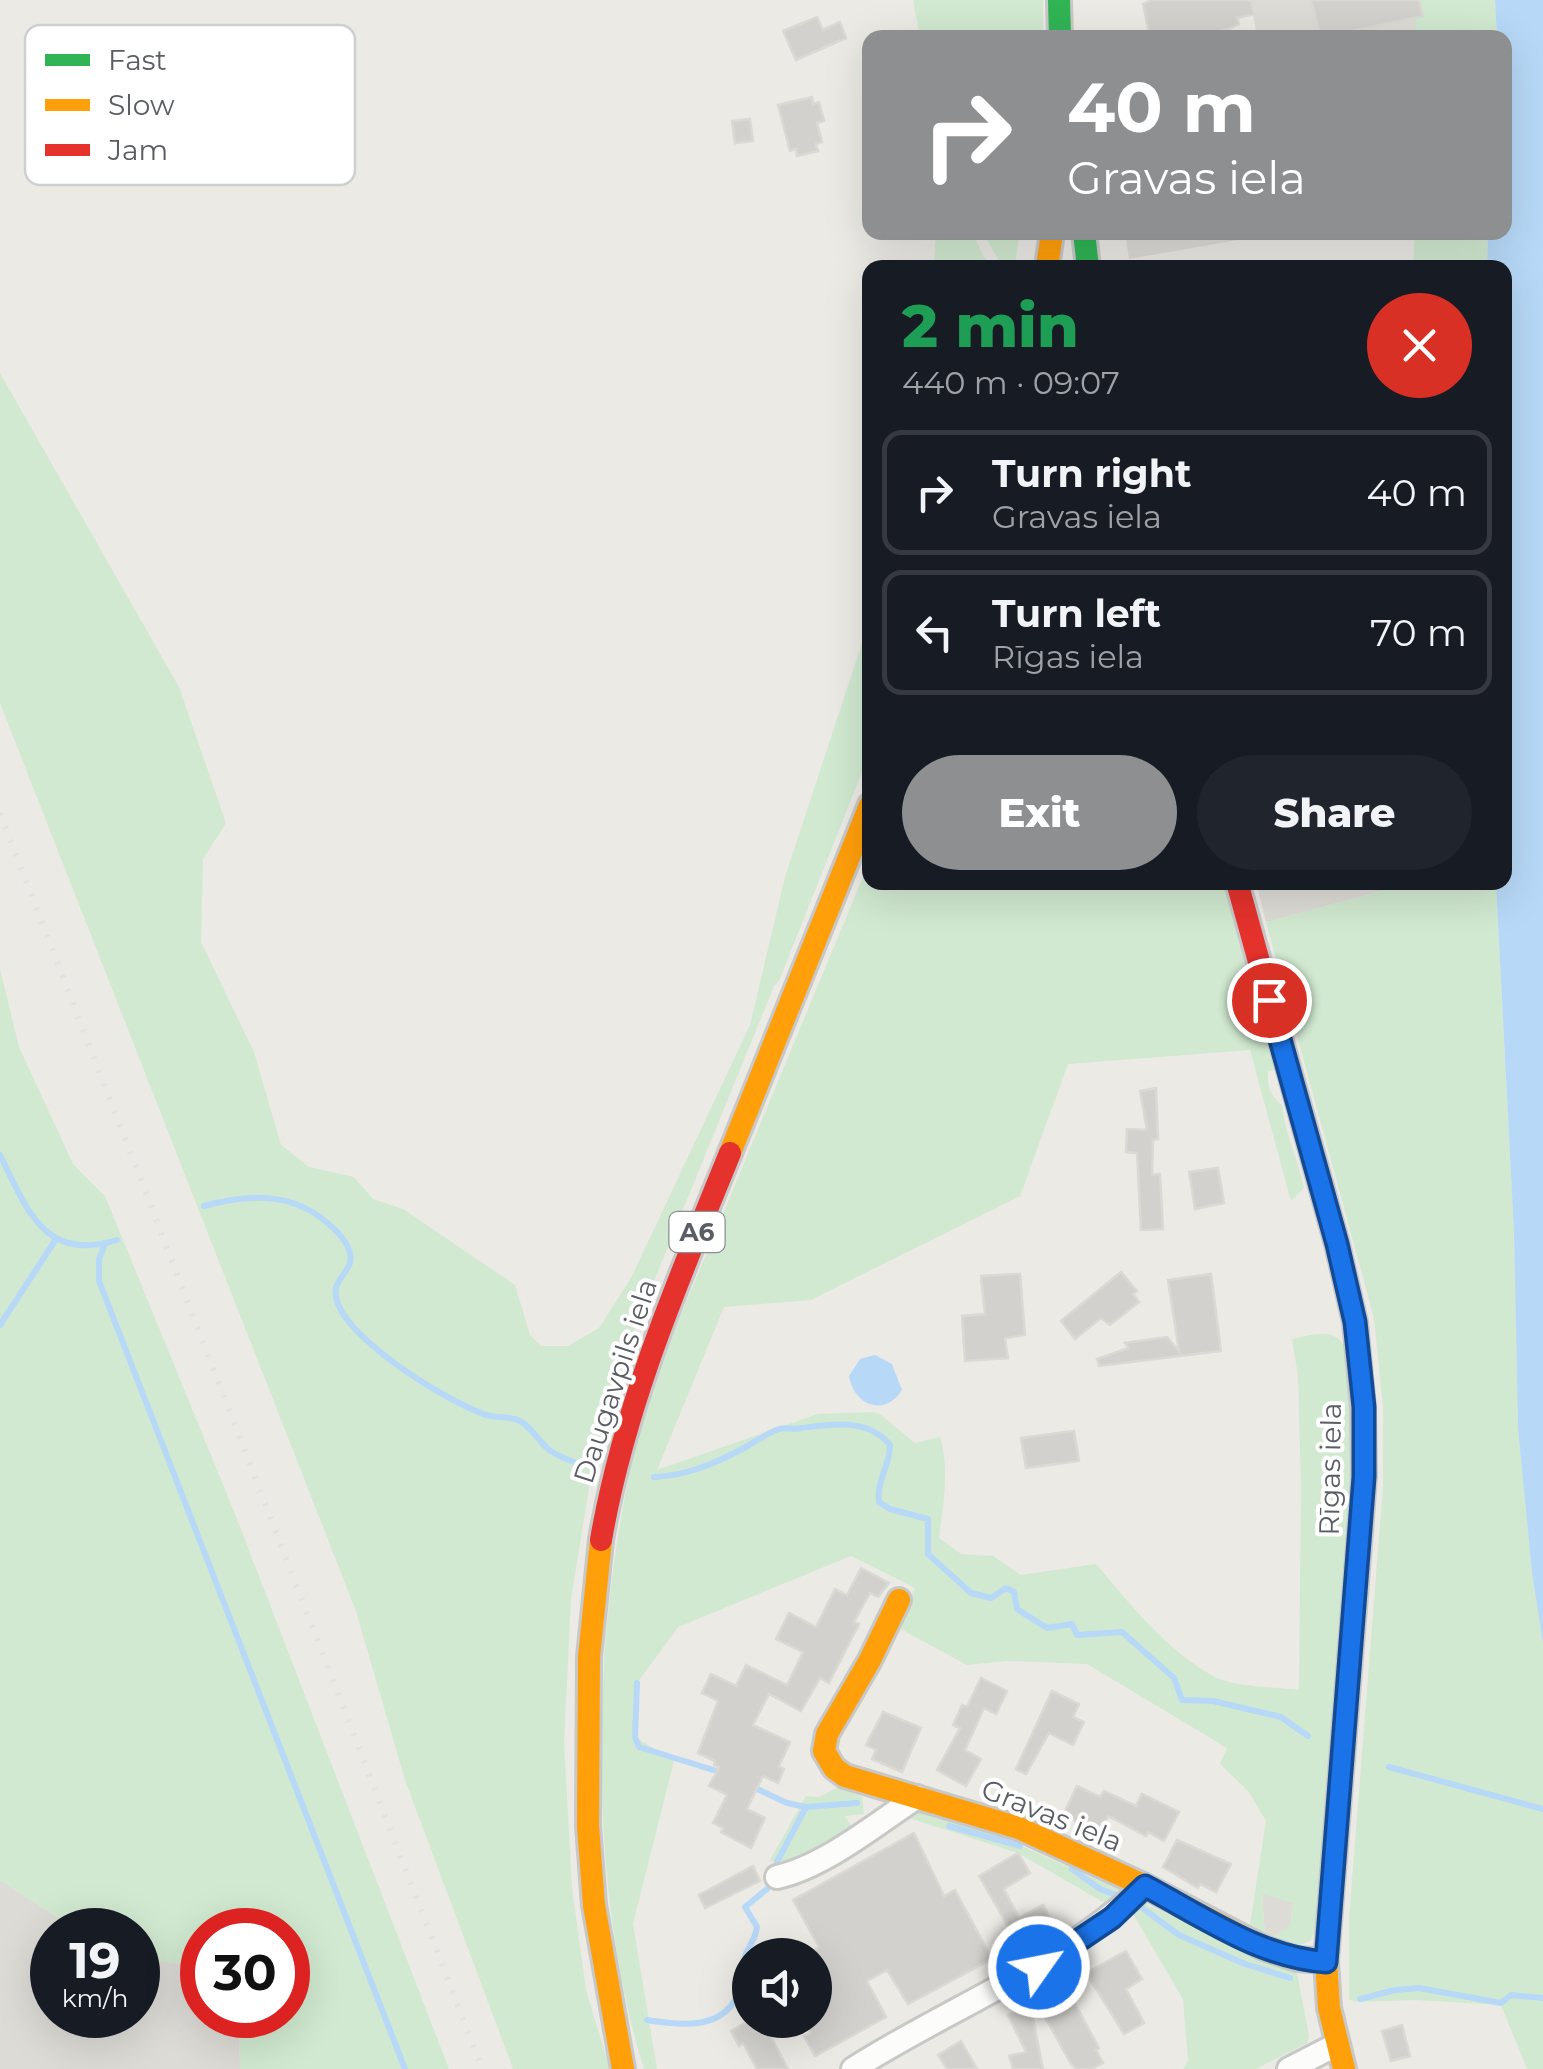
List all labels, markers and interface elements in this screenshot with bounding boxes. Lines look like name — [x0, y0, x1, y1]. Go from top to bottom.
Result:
legend — [25, 25, 355, 185]
text: Fast — [108, 43, 167, 77]
text: 40 m — [1067, 64, 1256, 150]
icon: right — [902, 70, 1032, 200]
text: Slow — [108, 88, 175, 122]
text: Jam — [107, 133, 168, 167]
text: Gravas iela — [1067, 150, 1306, 205]
text: 2 min — [902, 289, 1079, 362]
button: close — [1367, 293, 1472, 398]
text: 440 m · 09:07 — [902, 363, 1120, 402]
text: Turn right — [992, 450, 1191, 497]
icon: right — [907, 465, 962, 520]
text: 40 m — [1366, 469, 1467, 516]
text: Gravas iela — [992, 497, 1162, 536]
text: Turn left — [992, 590, 1161, 637]
icon: left — [907, 605, 962, 660]
text: 70 m — [1370, 609, 1467, 656]
text: Rīgas iela — [992, 637, 1144, 676]
button: Exit — [902, 755, 1177, 870]
button: Share — [1197, 755, 1472, 870]
pin — [1227, 958, 1312, 1043]
icon: arrive — [1242, 973, 1297, 1028]
road number: A6 — [670, 1212, 724, 1252]
street label: Daugavpils iela — [566, 1275, 664, 1487]
street label: Rīgas iela — [1312, 1402, 1348, 1536]
street label: Gravas iela — [977, 1771, 1127, 1859]
speed limit sign: 30 — [180, 1908, 310, 2038]
position arrow — [987, 1915, 1091, 2019]
text: 19 — [69, 1930, 121, 1991]
map controls — [732, 1938, 832, 2038]
button: sound — [732, 1938, 832, 2038]
text: km/h — [62, 1983, 128, 2013]

